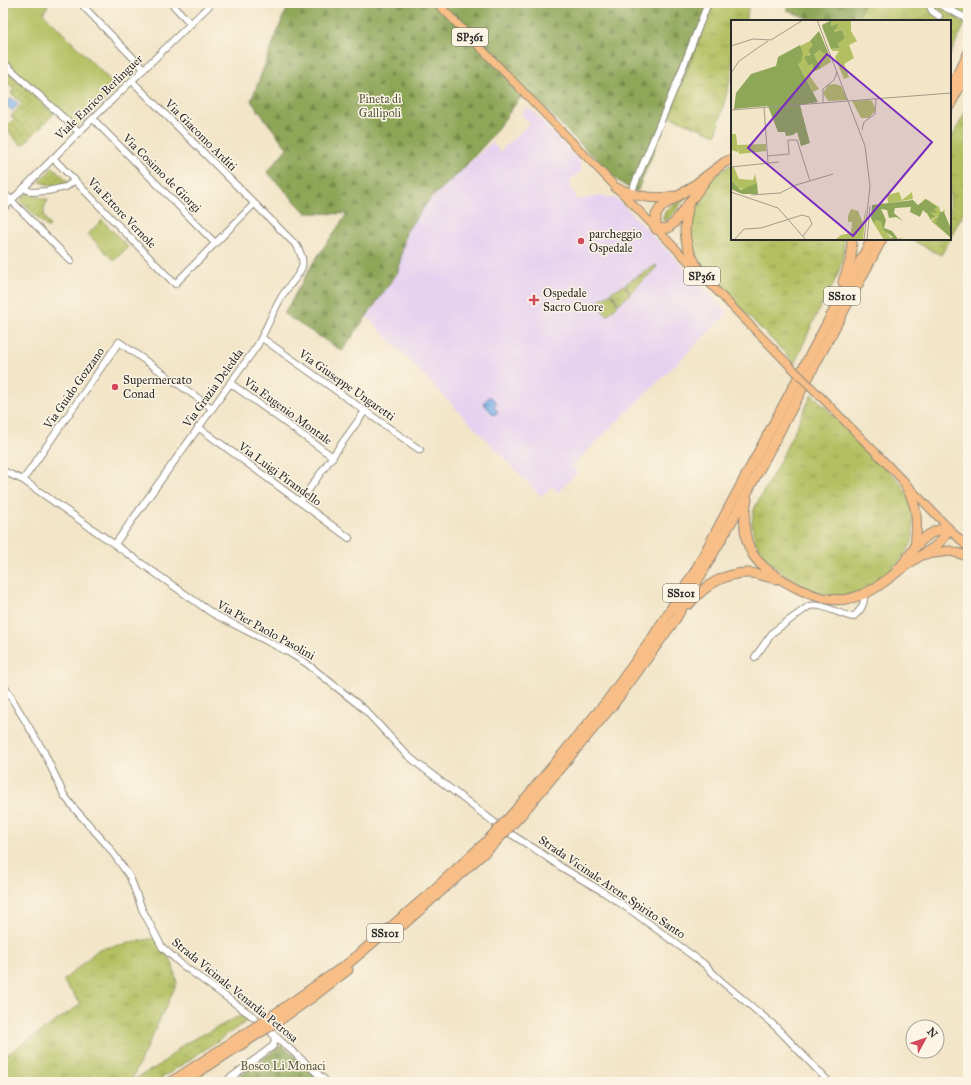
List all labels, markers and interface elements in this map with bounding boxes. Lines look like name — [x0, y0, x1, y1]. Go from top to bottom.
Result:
inset map — [731, 20, 951, 240]
road number: SP361 — [452, 28, 488, 46]
street label: Viale Enrico Berlinguer — [52, 51, 147, 144]
park label: Pineta di Gallipoli — [359, 92, 402, 120]
street label: Via Giacomo Arditi — [162, 96, 240, 174]
street label: Via Cosimo de Giorgi — [118, 130, 205, 216]
street label: Via Ettore Vernole — [84, 174, 159, 251]
place label: parcheggio Ospedale — [588, 227, 642, 255]
marker: parcheggio Ospedale — [576, 236, 586, 246]
road number: SP361 — [684, 267, 720, 285]
place label: Ospedale Sacro Cuore — [543, 286, 603, 314]
road number: SS101 — [824, 287, 860, 305]
marker: Ospedale Sacro Cuore — [528, 294, 540, 306]
street label: Via Guido Gozzano — [40, 345, 107, 432]
street label: Via Grazia Deledda — [179, 345, 247, 431]
street label: Via Giuseppe Ungaretti — [295, 346, 398, 425]
place label: Supermercato Conad — [123, 373, 192, 401]
street label: Via Eugenio Montale — [240, 374, 335, 449]
marker: Supermercato Conad — [110, 382, 120, 392]
street label: Via Luigi Pirandello — [234, 439, 324, 510]
road number: SS101 — [663, 584, 699, 602]
street label: Via Pier Paolo Pasolini — [214, 597, 318, 663]
street label: Strada Vicinale Arene Spirito Santo — [536, 833, 688, 941]
road number: SS101 — [367, 924, 403, 942]
street label: Strada Vicinale Venardia Petrosa — [169, 935, 302, 1046]
north arrow — [905, 1019, 945, 1059]
text: N — [924, 1025, 941, 1041]
park label: Bosco Li Monaci — [240, 1059, 326, 1073]

